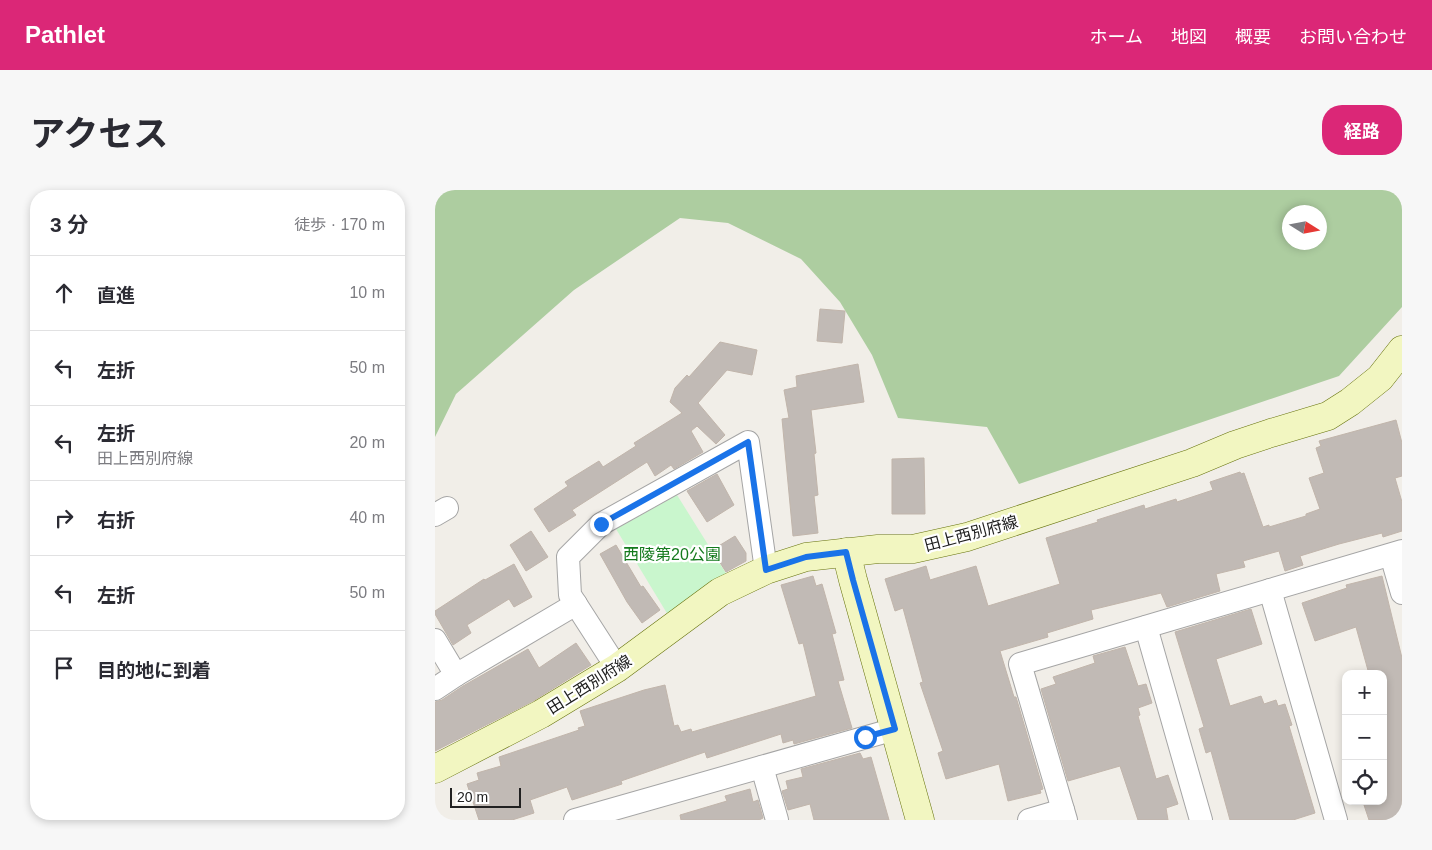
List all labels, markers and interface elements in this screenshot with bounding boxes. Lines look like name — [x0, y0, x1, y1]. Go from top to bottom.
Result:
text: Pathlet — [25, 21, 105, 48]
text: ホーム — [1090, 27, 1143, 47]
text: 地図 — [1171, 27, 1207, 47]
text: 概要 — [1235, 27, 1271, 47]
text: お問い合わせ — [1299, 27, 1407, 47]
button: 経路 — [1322, 105, 1402, 155]
text: アクセス — [30, 114, 168, 153]
north arrow — [1282, 205, 1327, 250]
text: 3 分 — [50, 213, 89, 236]
text: 徒歩 · 170 m — [294, 216, 385, 233]
icon: ahead — [50, 279, 78, 307]
text: 10 m — [349, 284, 385, 301]
text: 直進 — [97, 285, 135, 306]
icon: left — [50, 354, 78, 382]
text: 50 m — [349, 359, 385, 376]
text: 左折 — [97, 360, 135, 381]
text: 左折 — [97, 423, 135, 444]
icon: left — [50, 429, 78, 457]
text: 20 m — [349, 434, 385, 451]
text: 田上西別府線 — [97, 450, 193, 467]
icon: right — [50, 504, 78, 532]
text: 40 m — [349, 509, 385, 526]
text: 右折 — [97, 510, 135, 531]
route end — [590, 513, 613, 536]
street label: 田上西別府線 — [923, 513, 1020, 554]
park label: 西陵第20公園 — [623, 546, 721, 563]
icon: left — [50, 579, 78, 607]
text: 50 m — [349, 584, 385, 601]
text: 左折 — [97, 585, 135, 606]
street label: 田上西別府線 — [544, 652, 634, 717]
icon: arrive — [50, 654, 78, 682]
text: 目的地に到着 — [97, 660, 211, 681]
map controls — [1342, 670, 1387, 805]
button: + — [1342, 670, 1387, 715]
button: − — [1342, 715, 1387, 760]
route start — [854, 726, 877, 749]
button: locate — [1342, 760, 1387, 805]
scale bar — [450, 785, 521, 808]
text: 20 m — [457, 789, 488, 805]

